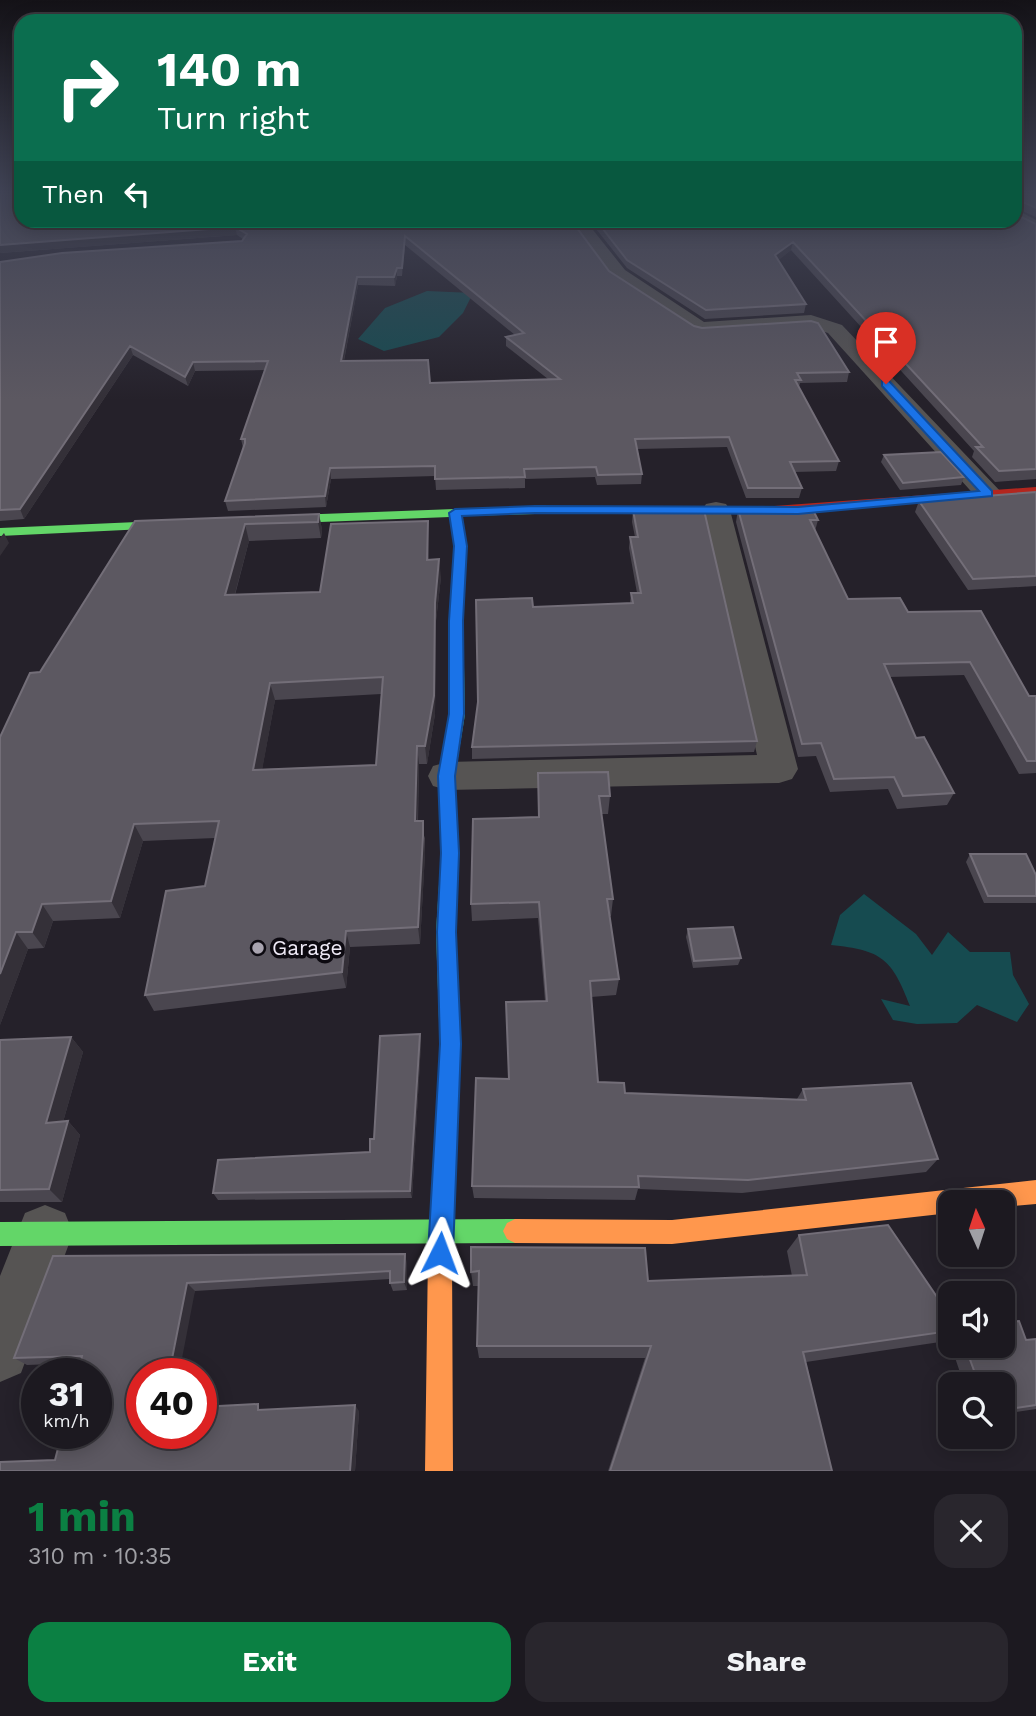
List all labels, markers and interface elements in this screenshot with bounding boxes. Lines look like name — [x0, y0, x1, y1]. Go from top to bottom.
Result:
text: 140 m — [157, 40, 301, 98]
icon: right — [42, 42, 133, 133]
text: Turn right — [157, 99, 309, 137]
icon: left — [118, 175, 156, 213]
text: Then — [42, 179, 104, 209]
pin — [856, 312, 916, 384]
icon: arrive — [867, 323, 905, 361]
place label: Garage — [272, 935, 343, 960]
marker: Garage — [250, 940, 266, 956]
north arrow — [938, 1190, 1015, 1267]
map controls — [938, 1190, 1015, 1449]
position arrow — [403, 1216, 477, 1290]
button: sound — [938, 1281, 1015, 1358]
speed limit sign: 40 — [126, 1358, 217, 1449]
button: search — [938, 1372, 1015, 1449]
text: 31 — [49, 1373, 84, 1415]
text: km/h — [43, 1410, 90, 1431]
text: 1 min — [28, 1492, 136, 1541]
button: close — [934, 1494, 1008, 1568]
text: 310 m · 10:35 — [28, 1543, 172, 1570]
button: Exit — [28, 1622, 511, 1702]
button: Share — [525, 1622, 1008, 1702]

